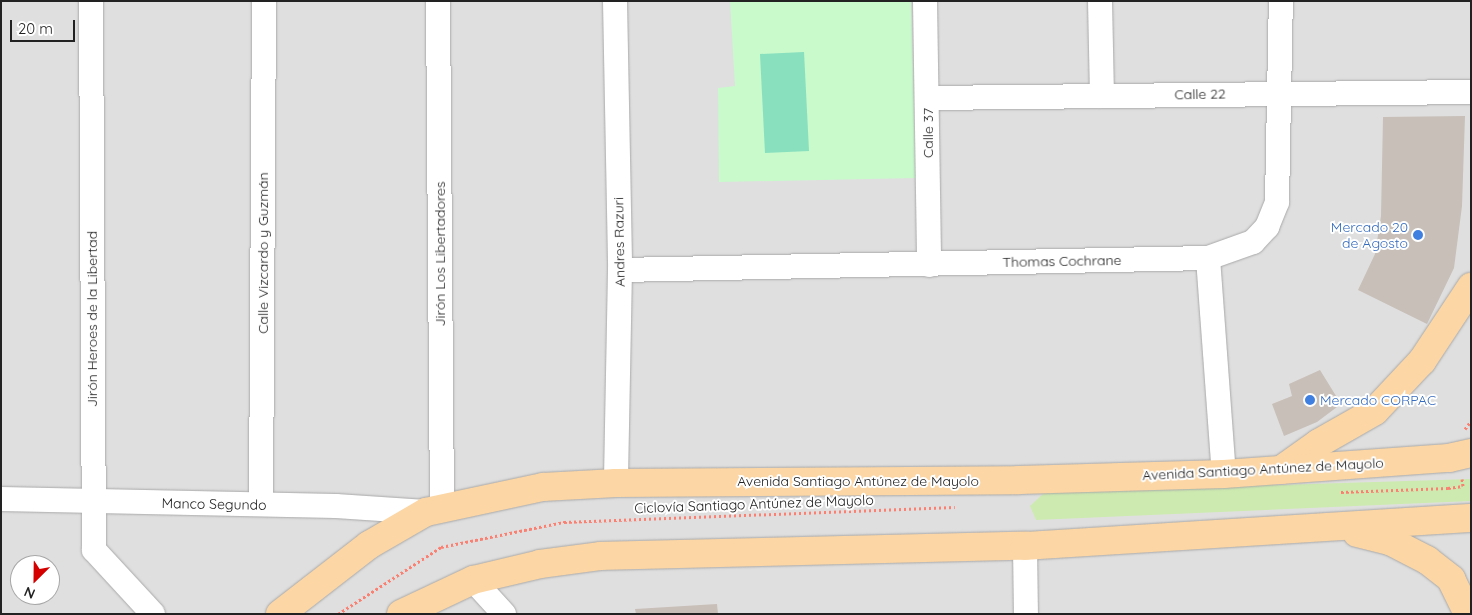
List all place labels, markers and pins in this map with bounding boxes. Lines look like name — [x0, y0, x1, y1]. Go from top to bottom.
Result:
place label: Mercado 20 de Agosto — [1331, 219, 1408, 252]
marker: Mercado 20 de Agosto — [1412, 229, 1424, 241]
place label: Mercado CORPAC — [1320, 392, 1436, 408]
marker: Mercado CORPAC — [1304, 394, 1316, 406]

